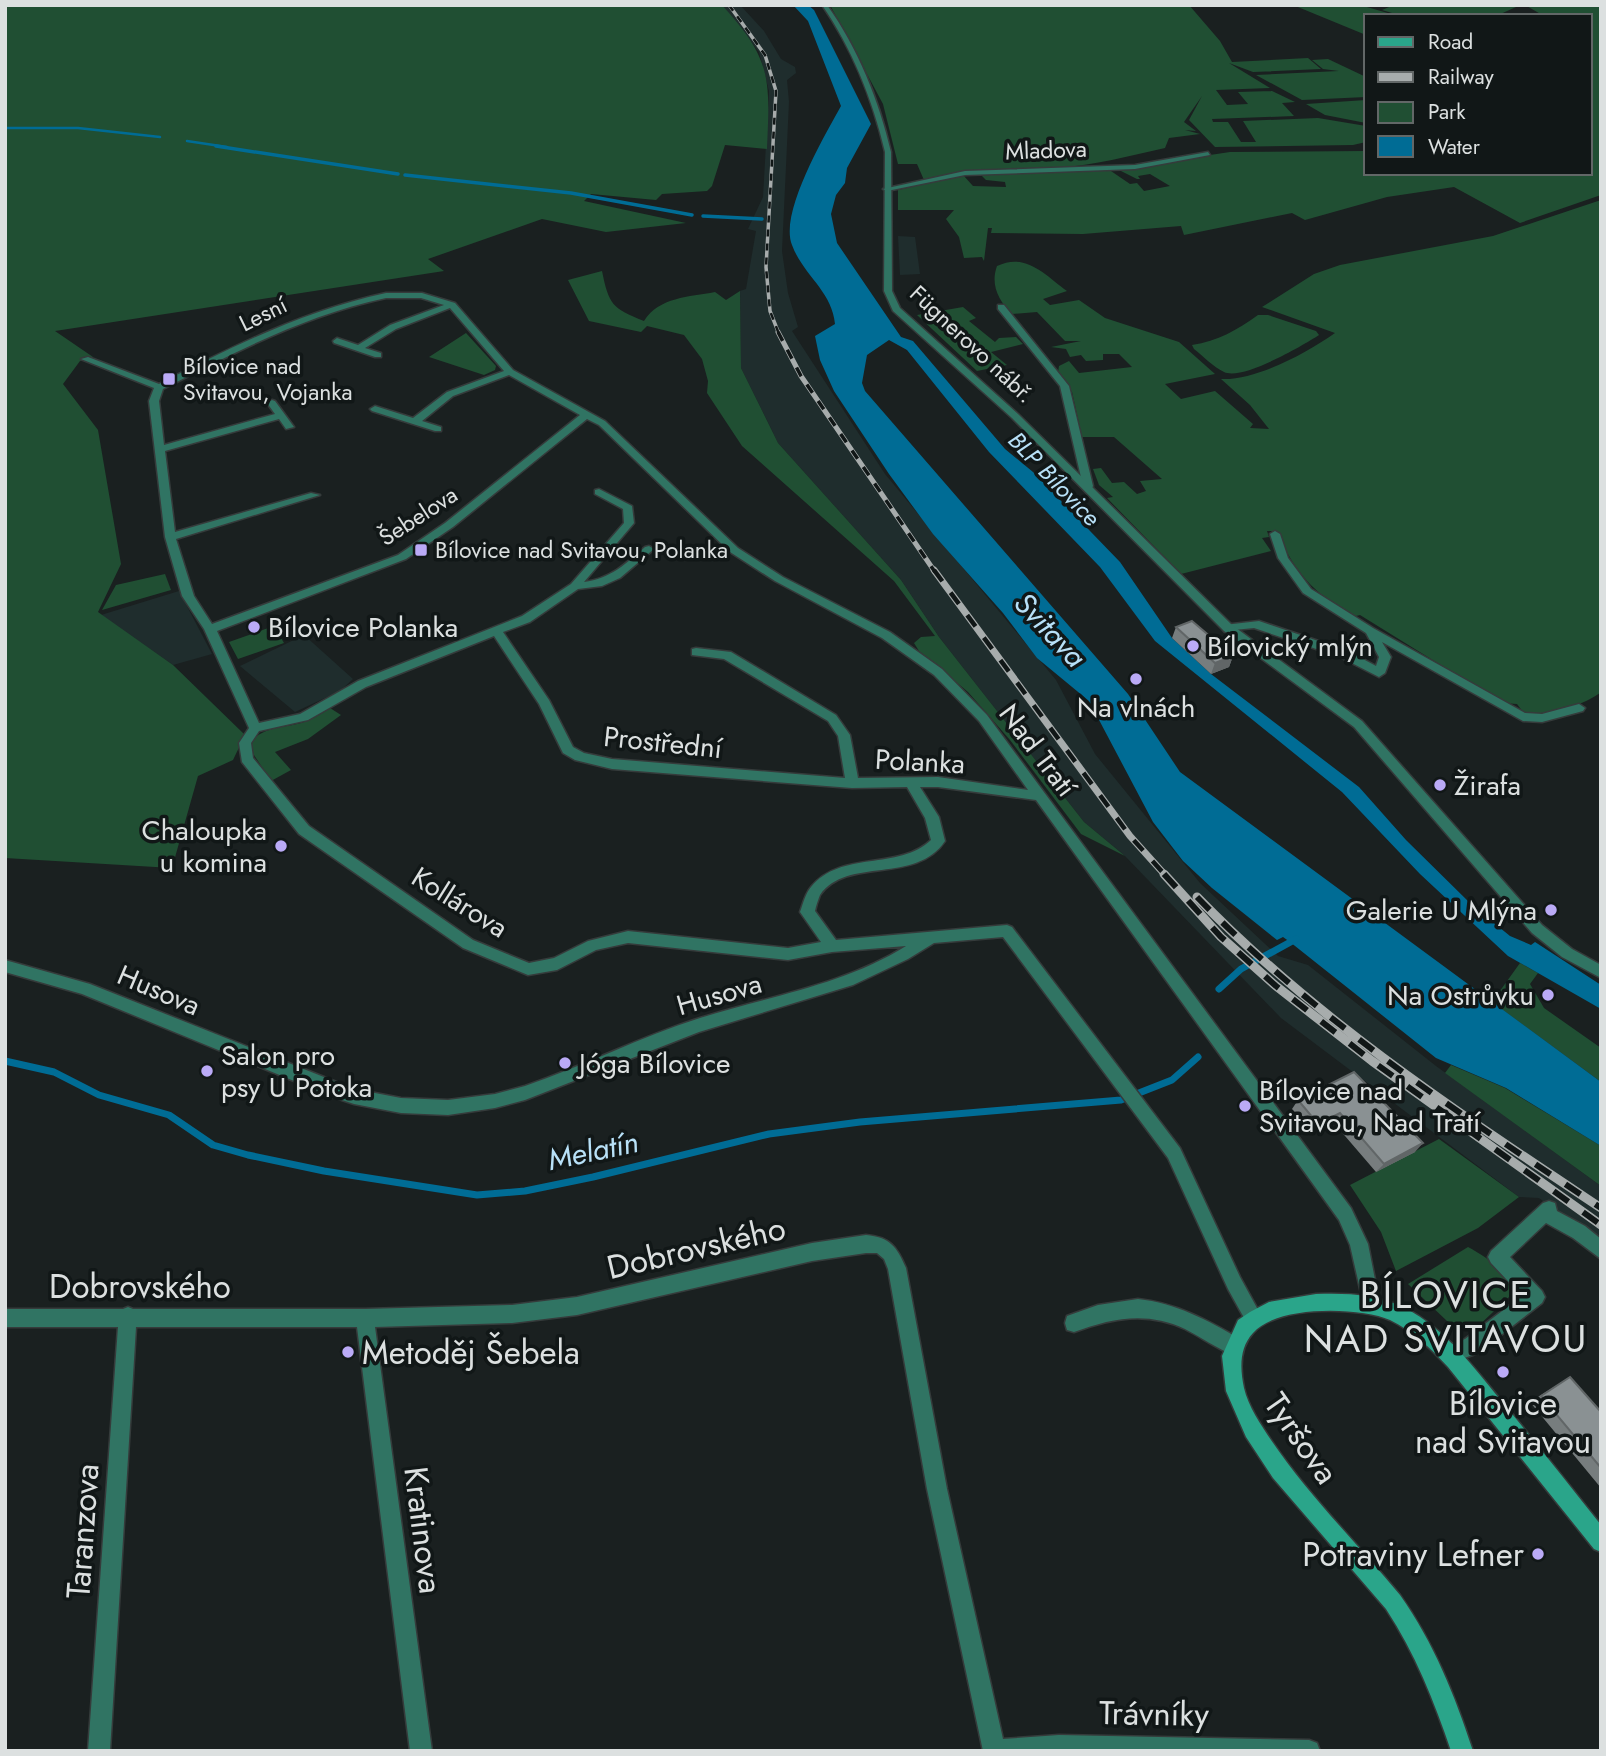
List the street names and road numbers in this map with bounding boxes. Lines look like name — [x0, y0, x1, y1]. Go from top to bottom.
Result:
street label: Mladova — [1005, 132, 1087, 168]
street label: Fügnerovo nábř. — [902, 277, 1042, 411]
street label: Lesní — [233, 287, 294, 340]
street label: Šebelova — [372, 478, 464, 554]
street label: Nad Tratí — [989, 695, 1087, 807]
street label: Prostřední — [602, 716, 726, 769]
street label: Polanka — [874, 739, 966, 784]
street label: Kollárova — [404, 857, 516, 948]
street label: Husova — [111, 955, 207, 1026]
street label: Husova — [672, 963, 766, 1026]
street label: Dobrovského — [602, 1204, 790, 1291]
street label: Dobrovského — [49, 1263, 231, 1310]
street label: Tyršova — [1253, 1383, 1350, 1493]
street label: Taranzova — [54, 1462, 111, 1600]
street label: Kratinova — [392, 1464, 455, 1596]
street label: Trávníky — [1099, 1689, 1210, 1738]

